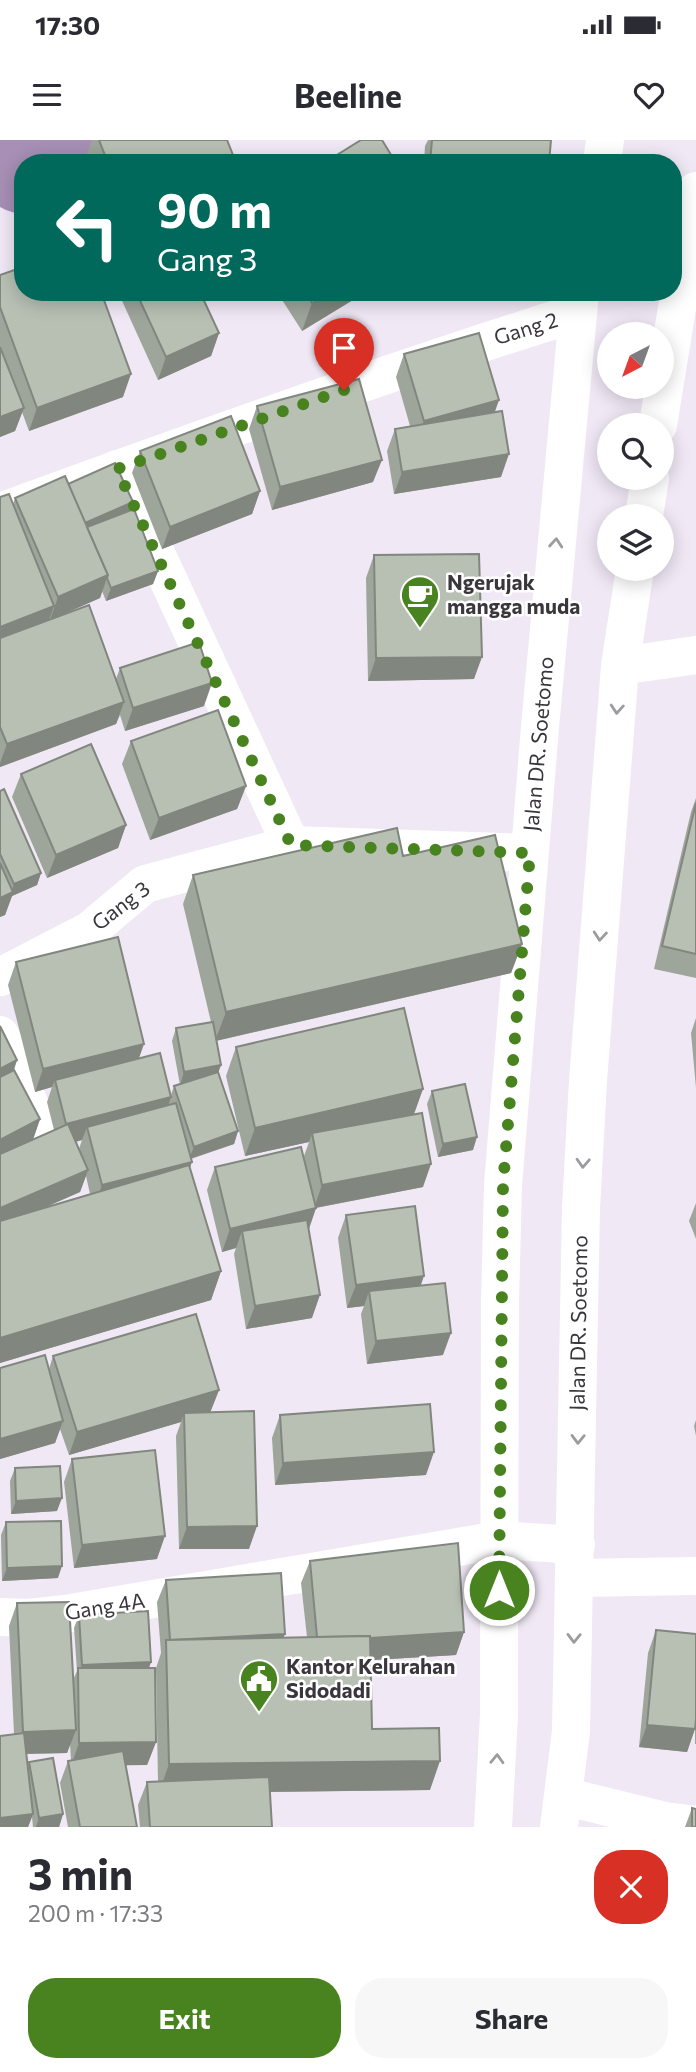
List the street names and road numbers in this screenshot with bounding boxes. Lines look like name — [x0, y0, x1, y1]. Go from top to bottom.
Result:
street label: Gang 2 — [491, 306, 561, 349]
street label: Jalan DR. Soetomo — [517, 655, 558, 832]
street label: Gang 3 — [86, 875, 154, 935]
street label: Jalan DR. Soetomo — [563, 1235, 592, 1411]
street label: Gang 4A — [63, 1587, 147, 1624]

